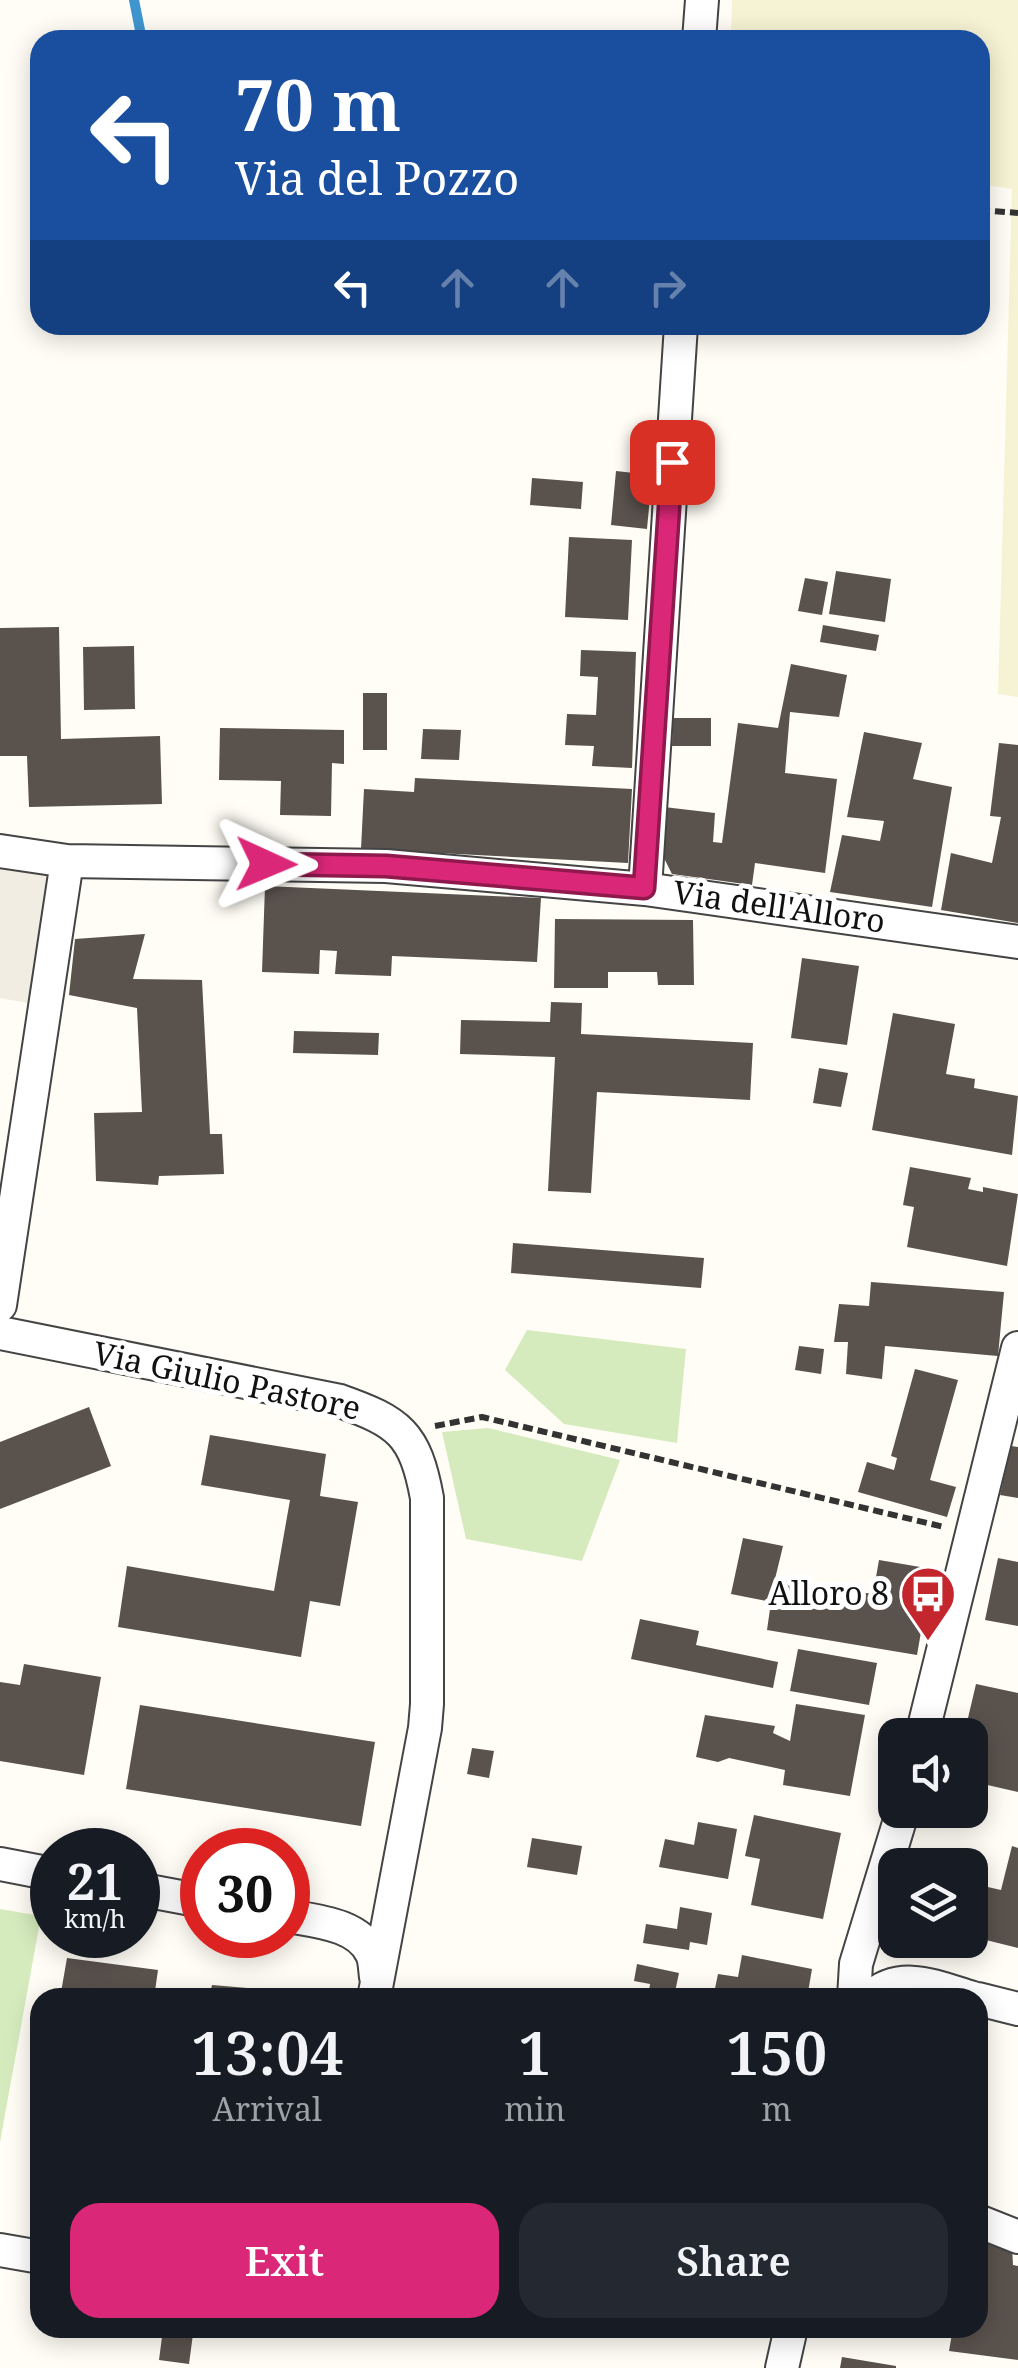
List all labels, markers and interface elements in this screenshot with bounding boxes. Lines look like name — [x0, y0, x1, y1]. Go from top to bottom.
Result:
text: 70 m — [235, 56, 401, 152]
icon: left — [70, 70, 200, 200]
text: Via del Pozzo — [235, 147, 519, 208]
icon: left — [325, 260, 380, 315]
icon: ahead — [430, 260, 485, 315]
icon: ahead — [535, 260, 590, 315]
icon: right — [640, 260, 695, 315]
pin — [630, 420, 715, 505]
icon: arrive — [645, 435, 700, 490]
position arrow — [214, 812, 318, 916]
street label: Via dell'Alloro — [670, 869, 888, 942]
street label: Via Giulio Pastore — [90, 1330, 365, 1429]
bus stop icon: Alloro 8 — [898, 1564, 958, 1643]
place label: Alloro 8 — [768, 1571, 889, 1614]
map controls — [878, 1718, 988, 1958]
button: sound — [878, 1718, 988, 1828]
speed limit sign: 30 — [180, 1828, 310, 1958]
text: 21 — [67, 1847, 123, 1915]
button: layers — [878, 1848, 988, 1958]
text: km/h — [64, 1901, 126, 1935]
text: 13:04 — [191, 2011, 344, 2093]
text: 1 — [518, 2011, 552, 2093]
text: 150 — [726, 2011, 827, 2093]
text: Arrival — [212, 2087, 322, 2130]
text: min — [504, 2087, 565, 2130]
text: m — [762, 2087, 792, 2130]
button: Exit — [70, 2203, 499, 2318]
button: Share — [519, 2203, 948, 2318]

